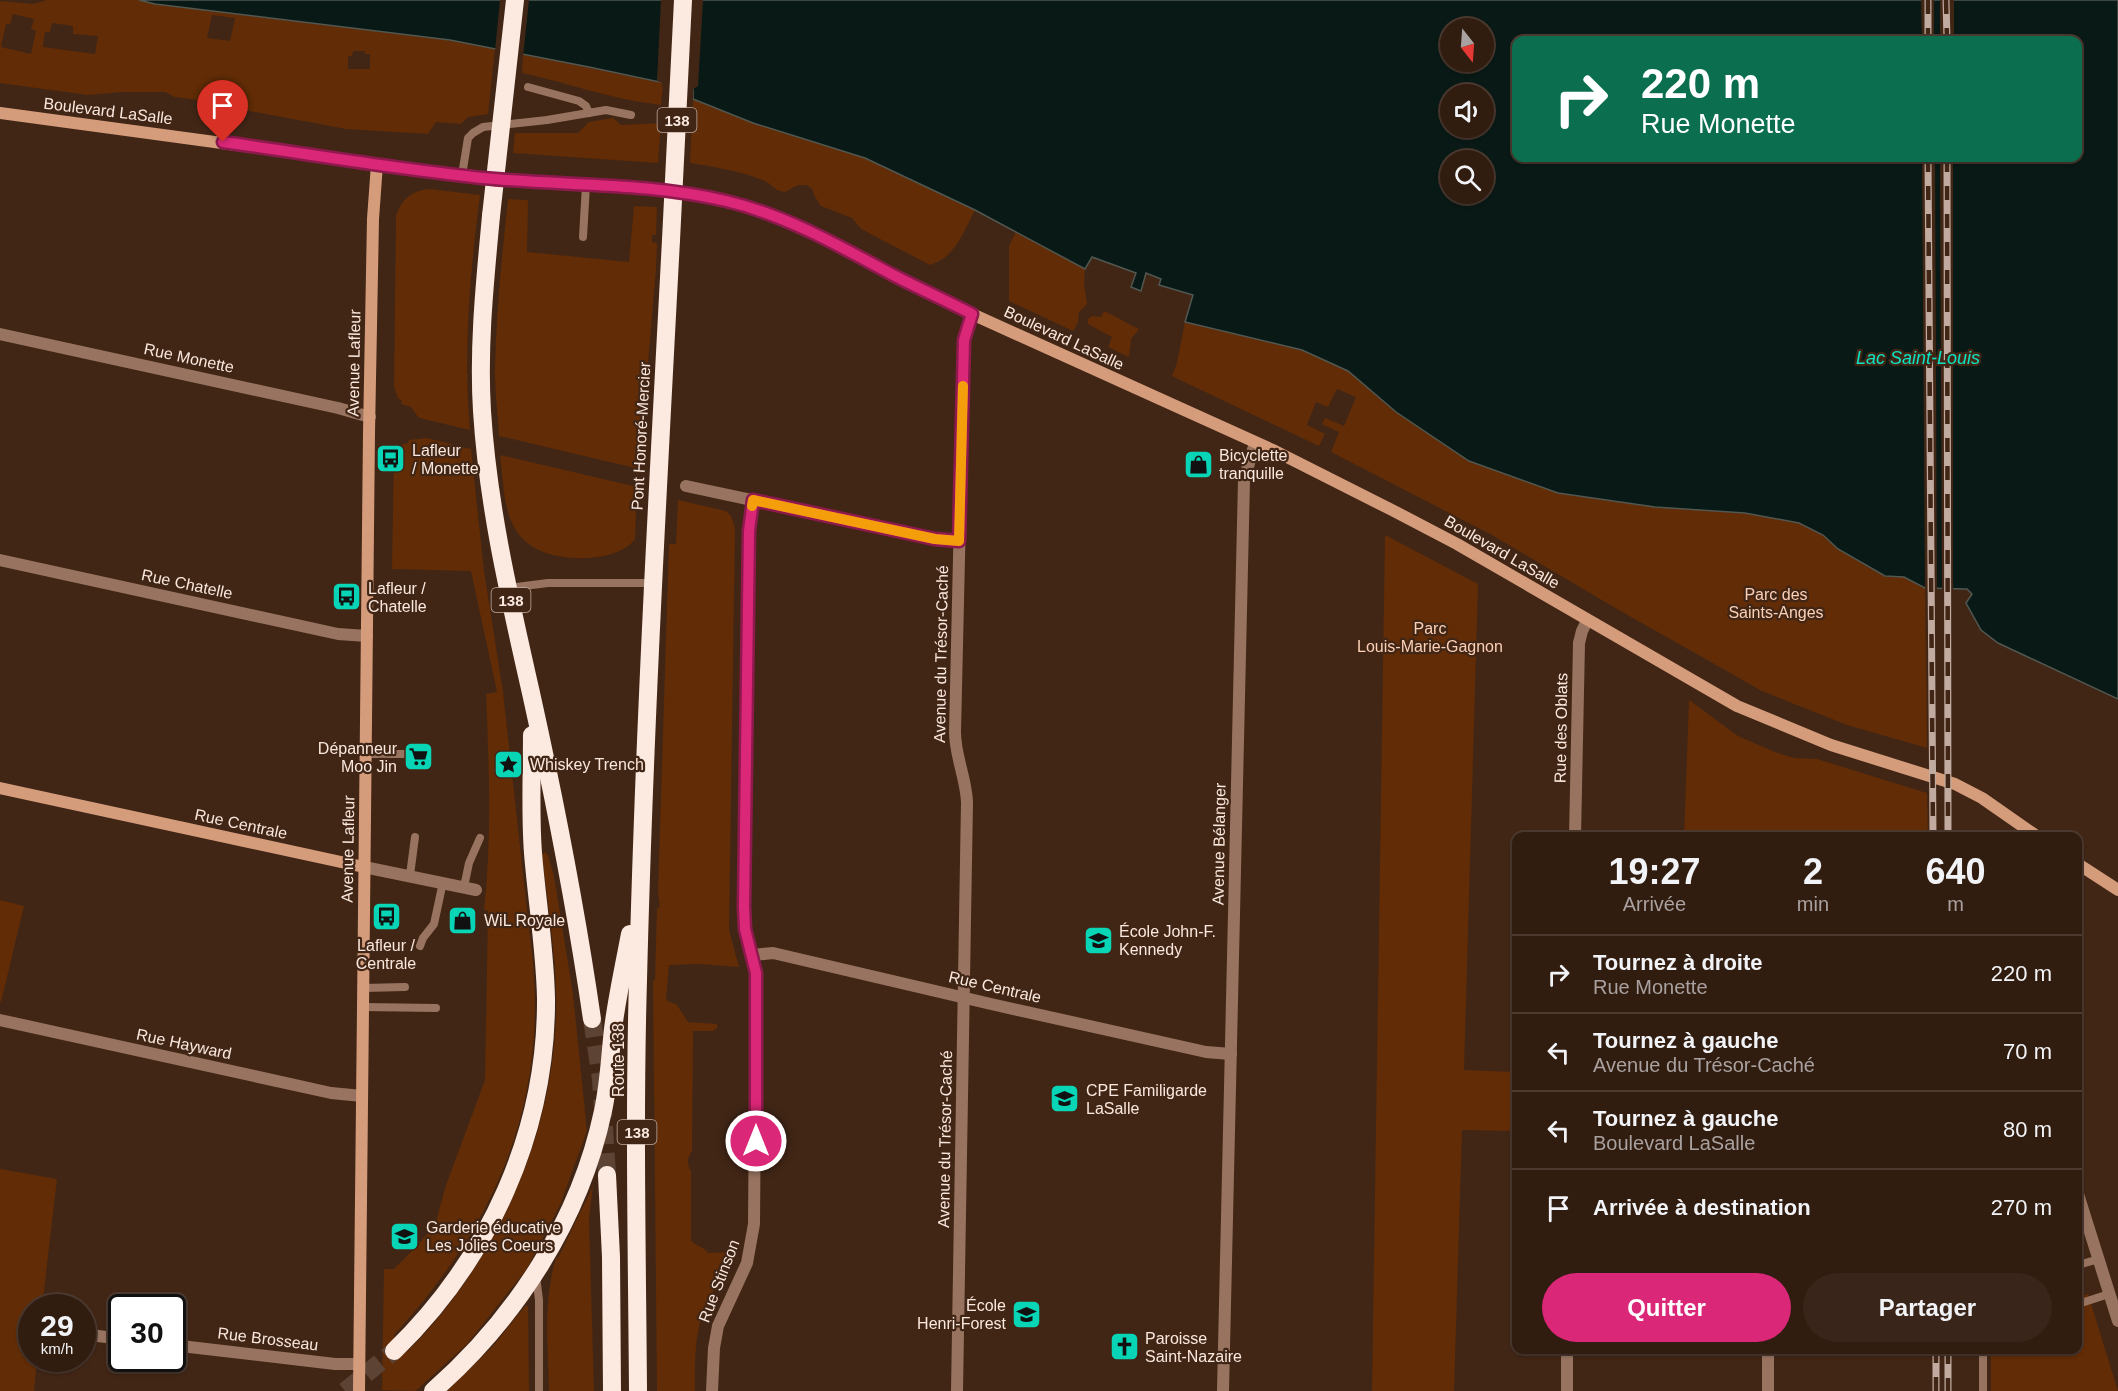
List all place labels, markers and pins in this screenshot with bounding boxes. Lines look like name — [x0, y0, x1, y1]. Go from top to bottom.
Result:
pin — [197, 80, 248, 142]
place label: Lafleur / Monette — [412, 442, 479, 477]
bus stop icon: Lafleur / Monette — [375, 443, 407, 475]
place label: Bicyclette tranquille — [1219, 447, 1288, 482]
shop icon: Bicyclette tranquille — [1182, 448, 1214, 480]
place label: Lafleur / Chatelle — [368, 580, 427, 615]
bus stop icon: Lafleur / Chatelle — [331, 581, 363, 613]
place label: Dépanneur Moo Jin — [318, 740, 398, 775]
supermarket icon: Dépanneur Moo Jin — [402, 741, 434, 773]
place icon: Whiskey Trench — [493, 748, 525, 780]
place label: Whiskey Trench — [530, 756, 644, 773]
bus stop icon: Lafleur / Centrale — [370, 901, 402, 933]
shop icon: WiL Royale — [447, 904, 479, 936]
place label: WiL Royale — [484, 912, 565, 929]
place label: École John-F. Kennedy — [1119, 922, 1216, 958]
school or university icon: École John-F. Kennedy — [1082, 924, 1114, 956]
place label: Lafleur / Centrale — [356, 937, 416, 972]
place label: CPE Familigarde LaSalle — [1086, 1082, 1207, 1117]
school or university icon: CPE Familigarde LaSalle — [1049, 1083, 1081, 1115]
place label: Garderie éducative Les Jolies Coeurs — [426, 1219, 561, 1254]
school or university icon: Garderie éducative Les Jolies Coeurs — [389, 1220, 421, 1252]
place label: École Henri-Forest — [917, 1296, 1007, 1332]
school or university icon: École Henri-Forest — [1011, 1298, 1043, 1330]
place label: Paroisse Saint-Nazaire — [1145, 1330, 1242, 1365]
church icon: Paroisse Saint-Nazaire — [1108, 1331, 1140, 1363]

